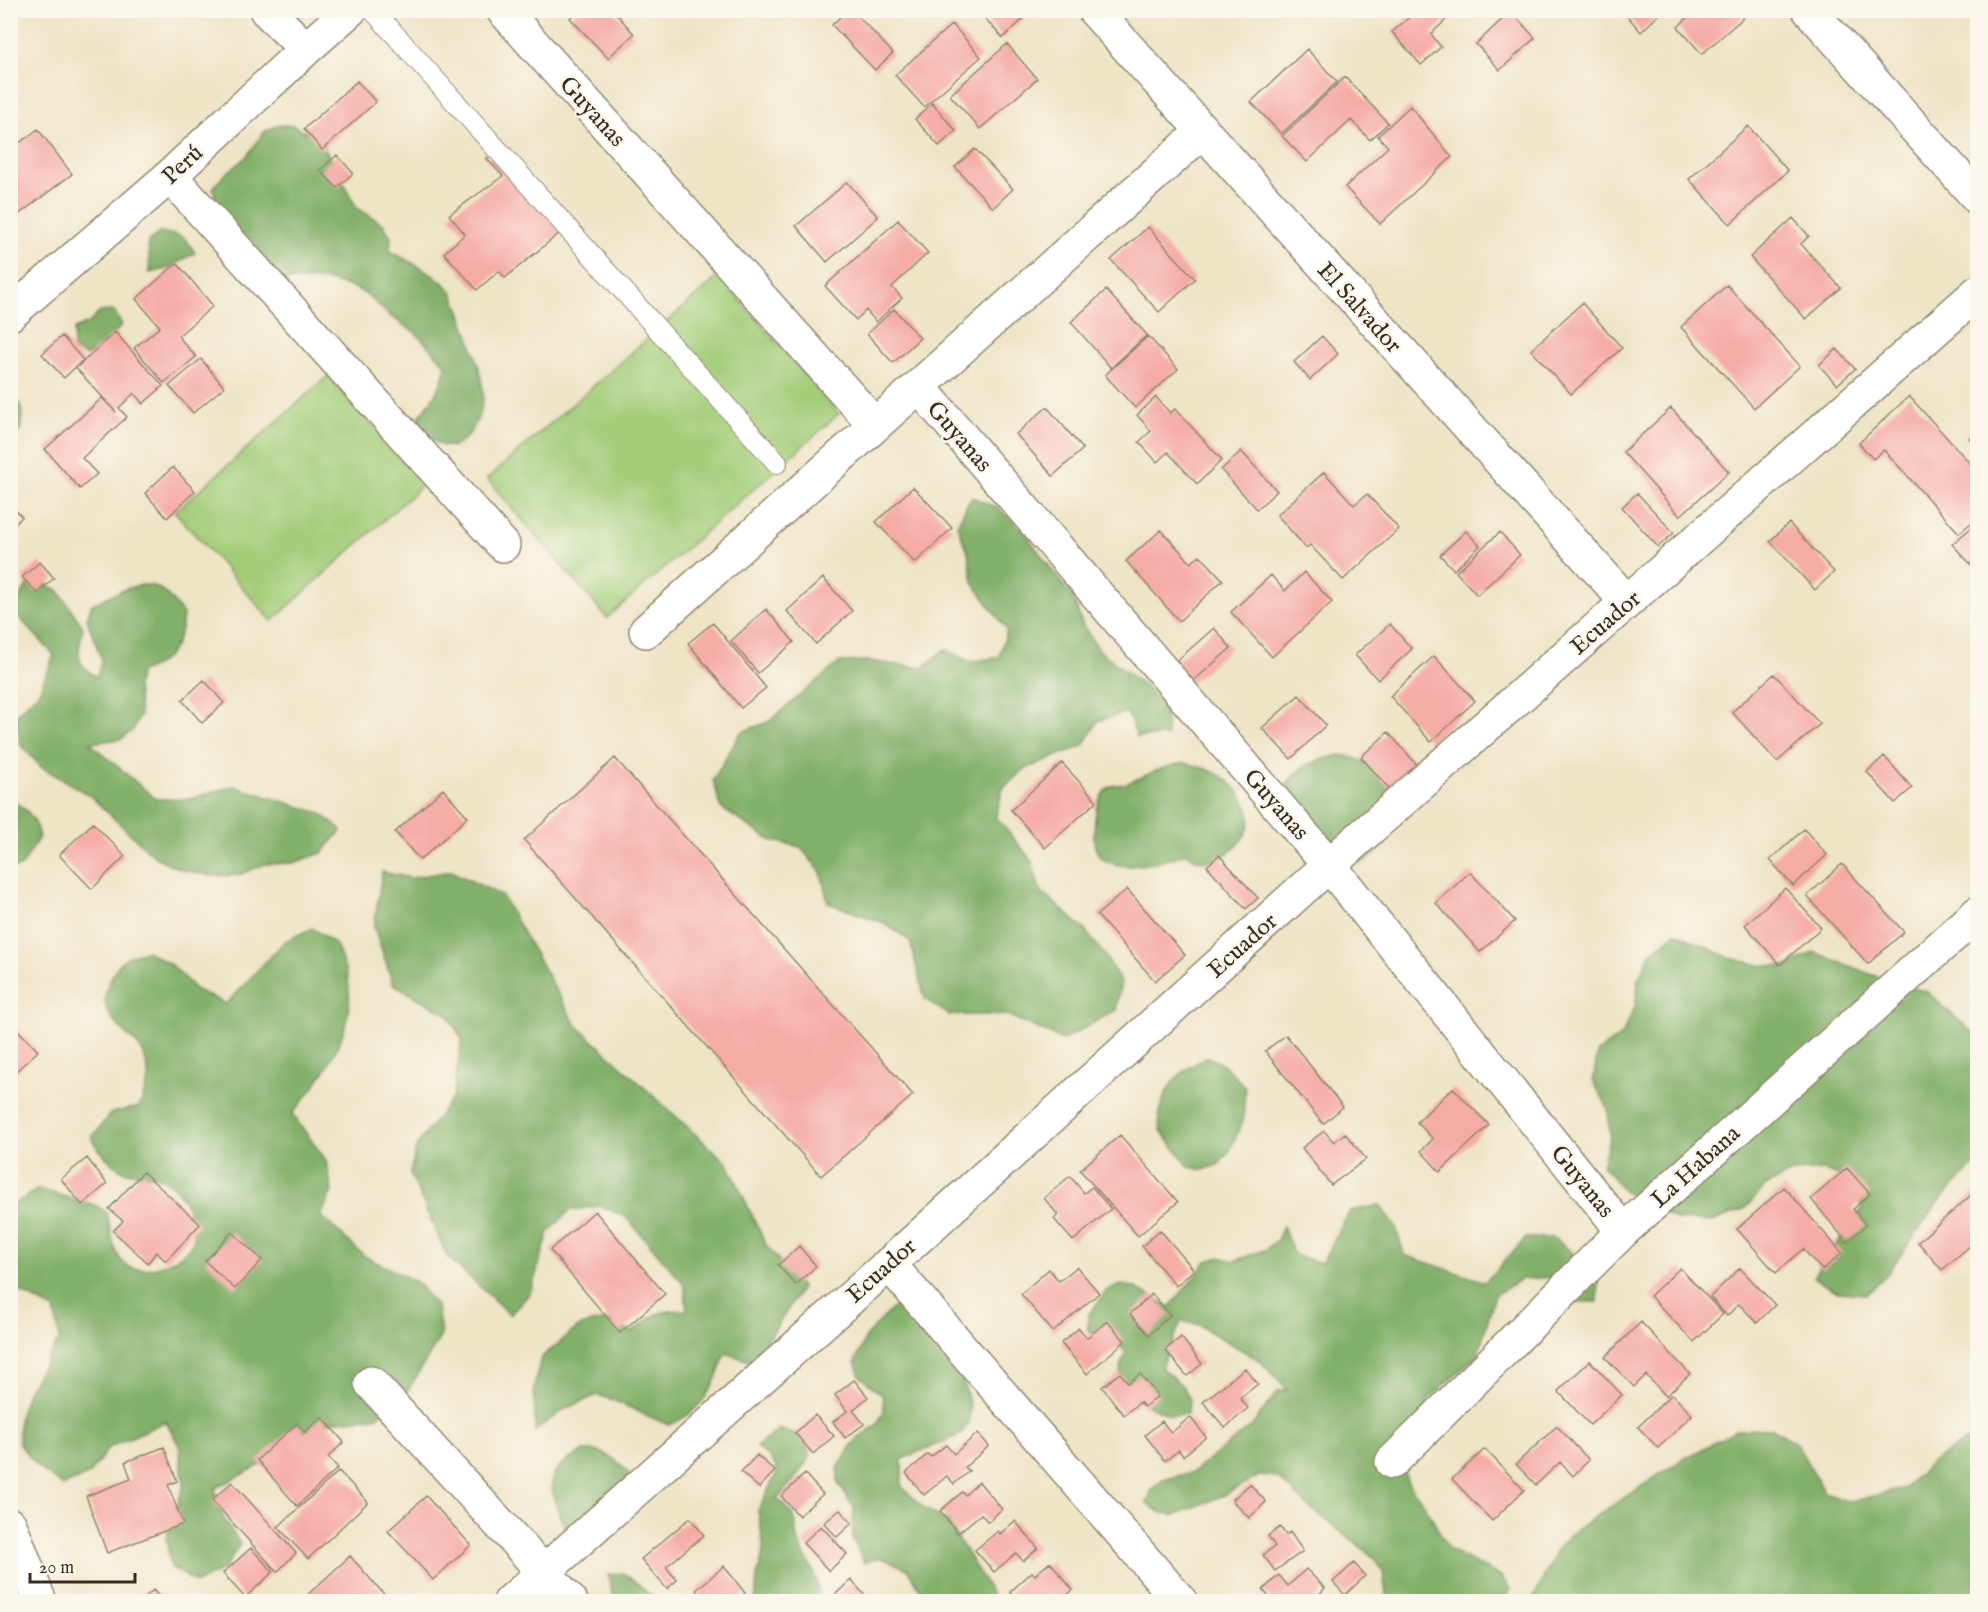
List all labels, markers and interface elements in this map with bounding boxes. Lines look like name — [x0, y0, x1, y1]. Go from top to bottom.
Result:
street label: Guyanas — [552, 70, 632, 154]
street label: Perú — [156, 138, 210, 192]
street label: El Salvador — [1310, 256, 1408, 360]
street label: Guyanas — [919, 395, 998, 479]
street label: Ecuador — [1564, 584, 1648, 662]
street label: Guyanas — [1236, 763, 1315, 847]
street label: Ecuador — [1201, 906, 1285, 986]
street label: La Habana — [1645, 1118, 1748, 1215]
street label: Guyanas — [1543, 1139, 1621, 1225]
street label: Ecuador — [840, 1231, 924, 1311]
scale bar — [30, 1546, 135, 1584]
text: 20 m — [39, 1557, 74, 1580]

